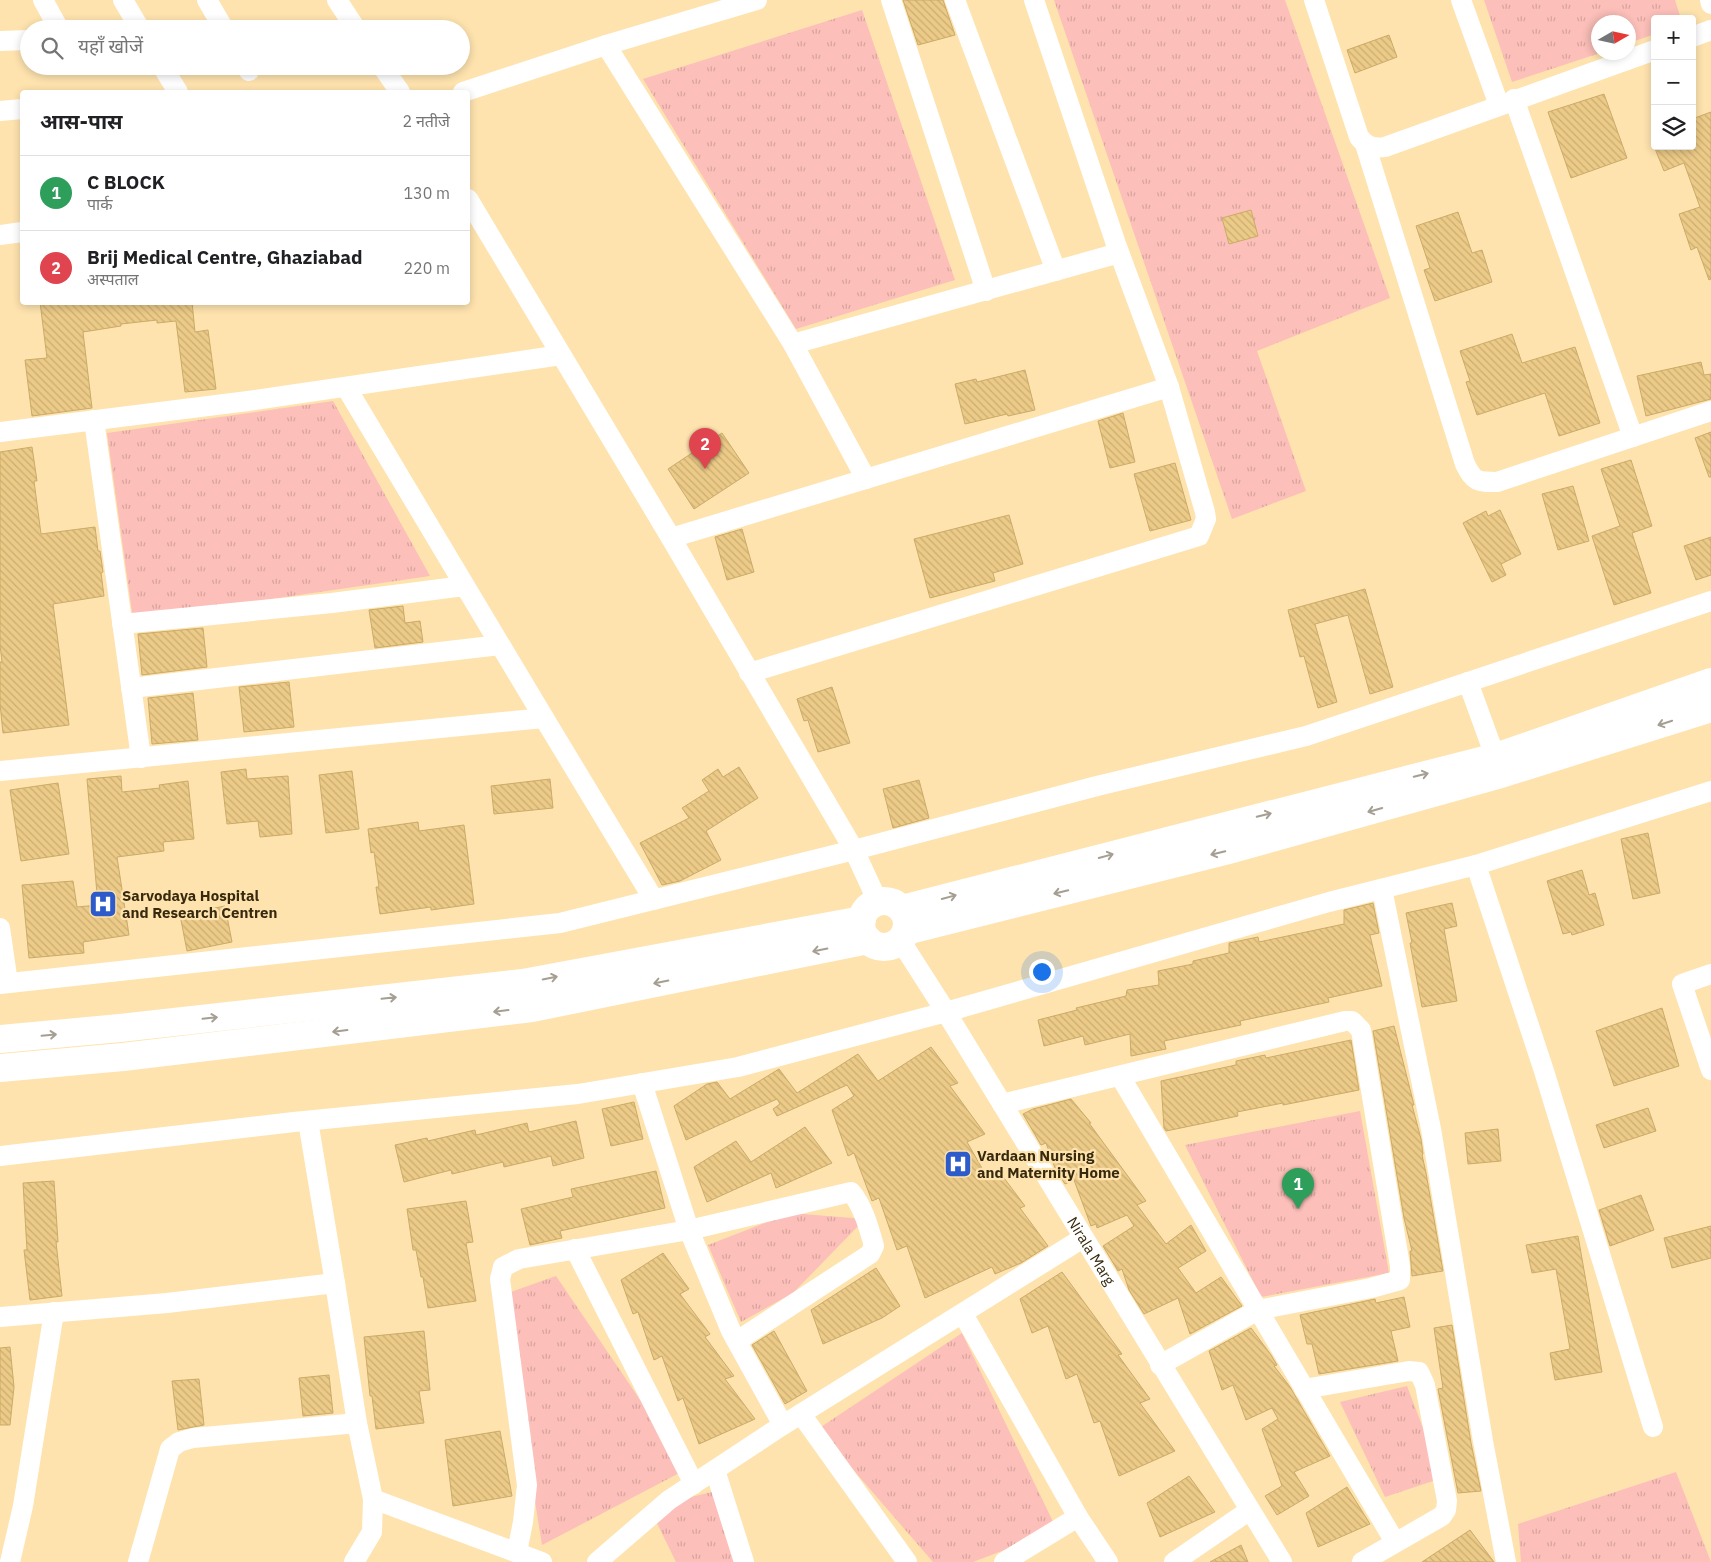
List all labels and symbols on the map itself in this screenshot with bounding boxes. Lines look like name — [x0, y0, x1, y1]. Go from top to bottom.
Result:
north arrow — [1591, 15, 1636, 60]
pin: 2 — [689, 428, 721, 469]
one-way arrow — [1657, 718, 1673, 728]
one-way arrow — [1412, 770, 1428, 779]
one-way arrow — [1367, 805, 1383, 815]
one-way arrow — [1255, 810, 1271, 819]
one-way arrow — [1211, 849, 1227, 858]
one-way arrow — [1098, 851, 1114, 860]
place label: Sarvodaya Hospital and Research Centren — [122, 886, 277, 922]
one-way arrow — [1053, 888, 1069, 897]
hospital icon: Sarvodaya Hospital and Research Centren — [88, 889, 118, 919]
one-way arrow — [940, 892, 956, 901]
one-way arrow — [813, 945, 829, 955]
your location — [1029, 959, 1055, 985]
one-way arrow — [542, 972, 558, 982]
one-way arrow — [654, 977, 670, 987]
one-way arrow — [381, 993, 397, 1003]
one-way arrow — [494, 1006, 510, 1016]
one-way arrow — [202, 1013, 218, 1023]
one-way arrow — [332, 1026, 348, 1036]
one-way arrow — [40, 1030, 56, 1040]
place label: Vardaan Nursing and Maternity Home — [977, 1146, 1120, 1182]
hospital icon: Vardaan Nursing and Maternity Home — [943, 1149, 973, 1179]
pin: 1 — [1282, 1168, 1314, 1209]
street label: Nirala Marg — [1064, 1213, 1120, 1288]

